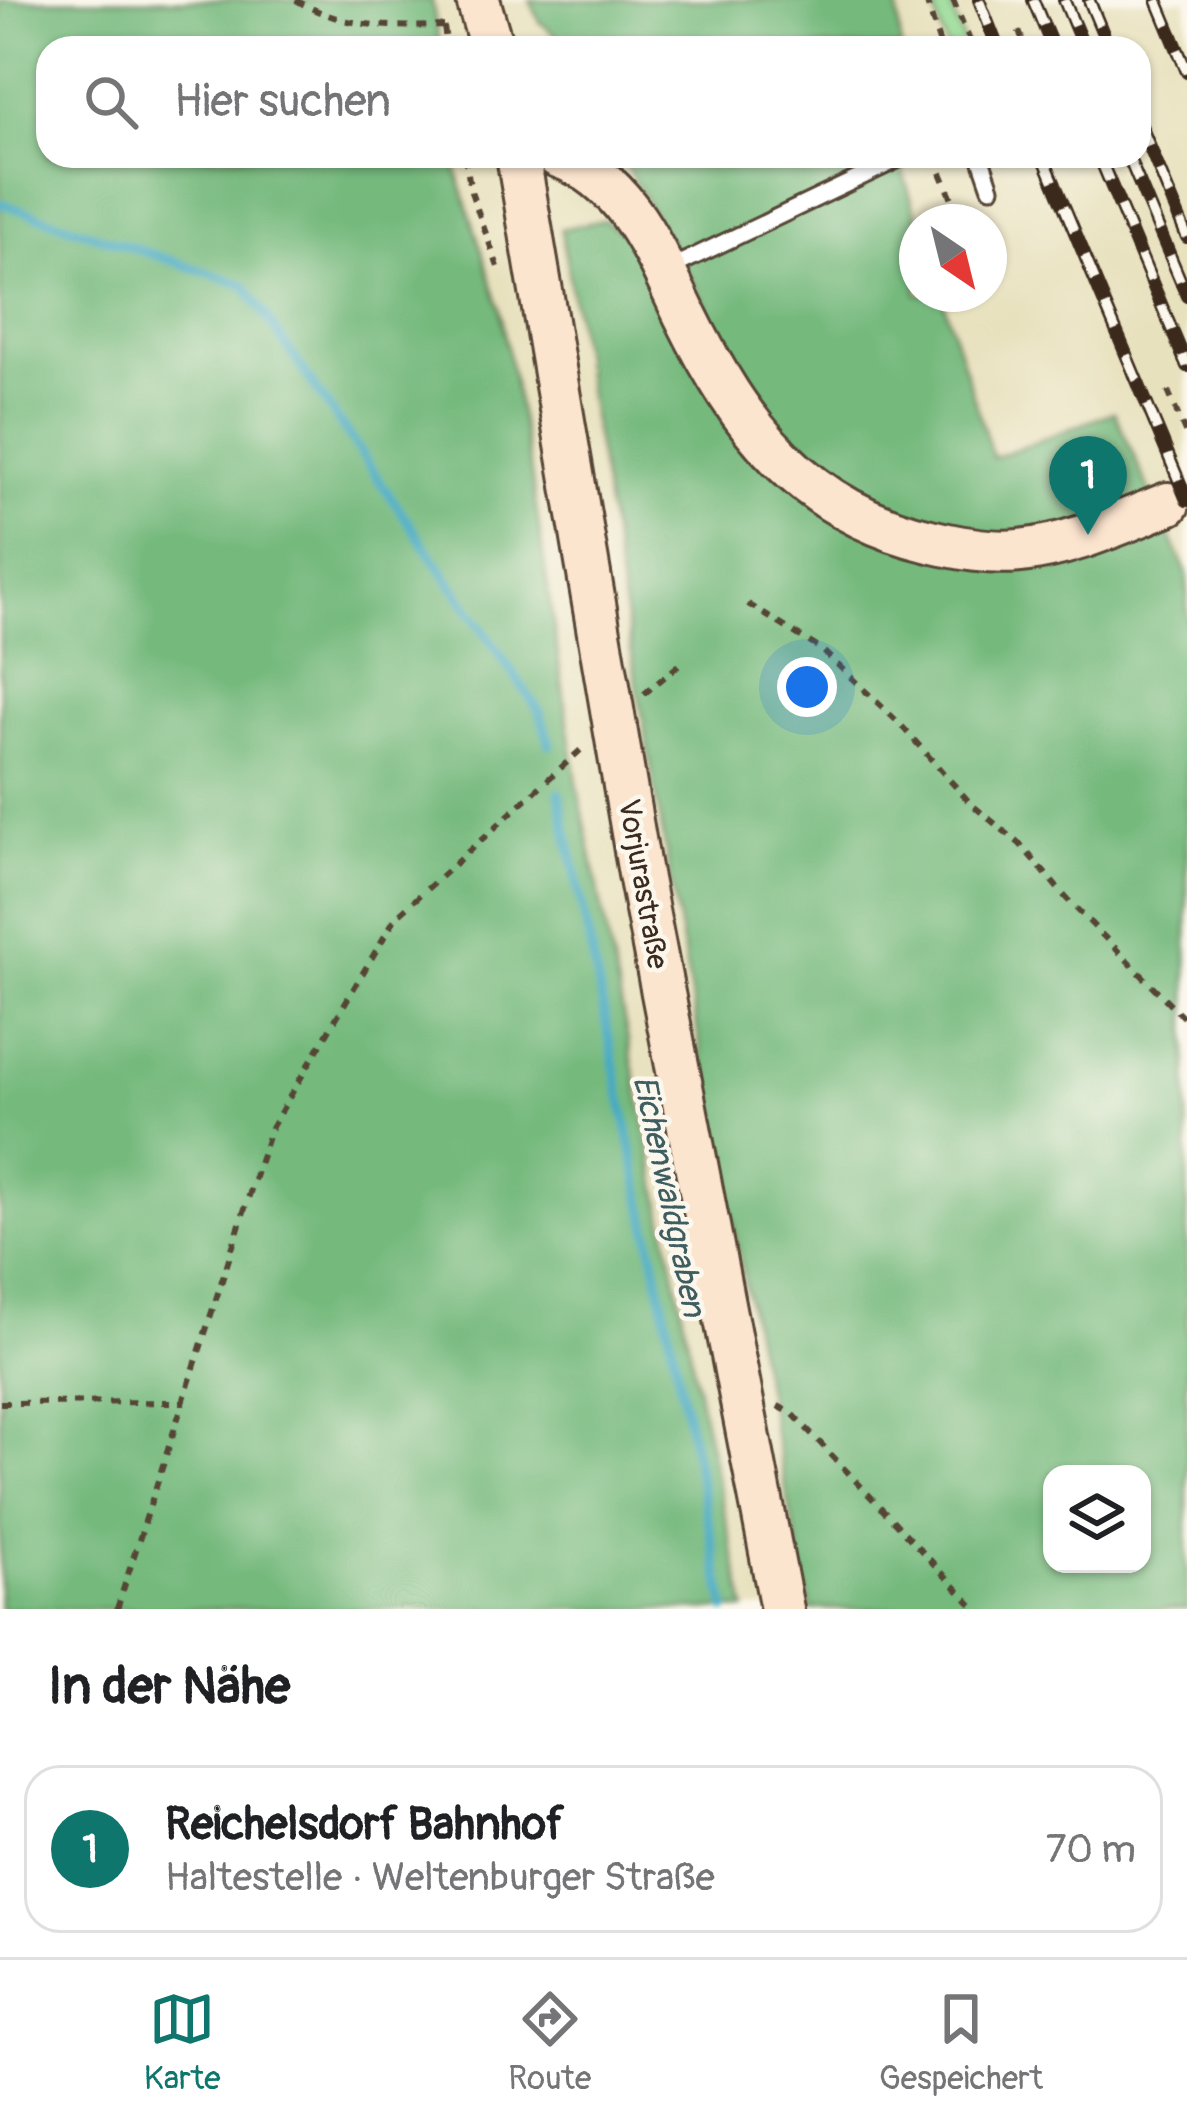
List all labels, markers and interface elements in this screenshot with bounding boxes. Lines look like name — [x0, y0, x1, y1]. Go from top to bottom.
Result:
search box — [36, 36, 1151, 168]
icon: search — [78, 69, 144, 135]
text: Hier suchen — [174, 74, 391, 130]
north arrow — [899, 204, 1007, 312]
pin: 1 — [1049, 436, 1127, 535]
your location — [777, 657, 837, 717]
street label: Vorjurastraße — [610, 796, 676, 972]
water label: Eichenwaldgraben — [623, 1072, 715, 1321]
map controls — [1043, 1465, 1151, 1573]
button: layers — [1043, 1465, 1151, 1573]
text: In der Nähe — [48, 1655, 290, 1719]
text: Reichelsdorf Bahnhof — [165, 1797, 564, 1853]
text: 1 — [82, 1825, 98, 1874]
text: 70 m — [1046, 1825, 1136, 1874]
text: Haltestelle · Weltenburger Straße — [165, 1853, 715, 1902]
tab: Karte — [144, 1986, 220, 2099]
tab: Route — [508, 1986, 591, 2099]
tab: Gespeichert — [879, 1986, 1043, 2099]

